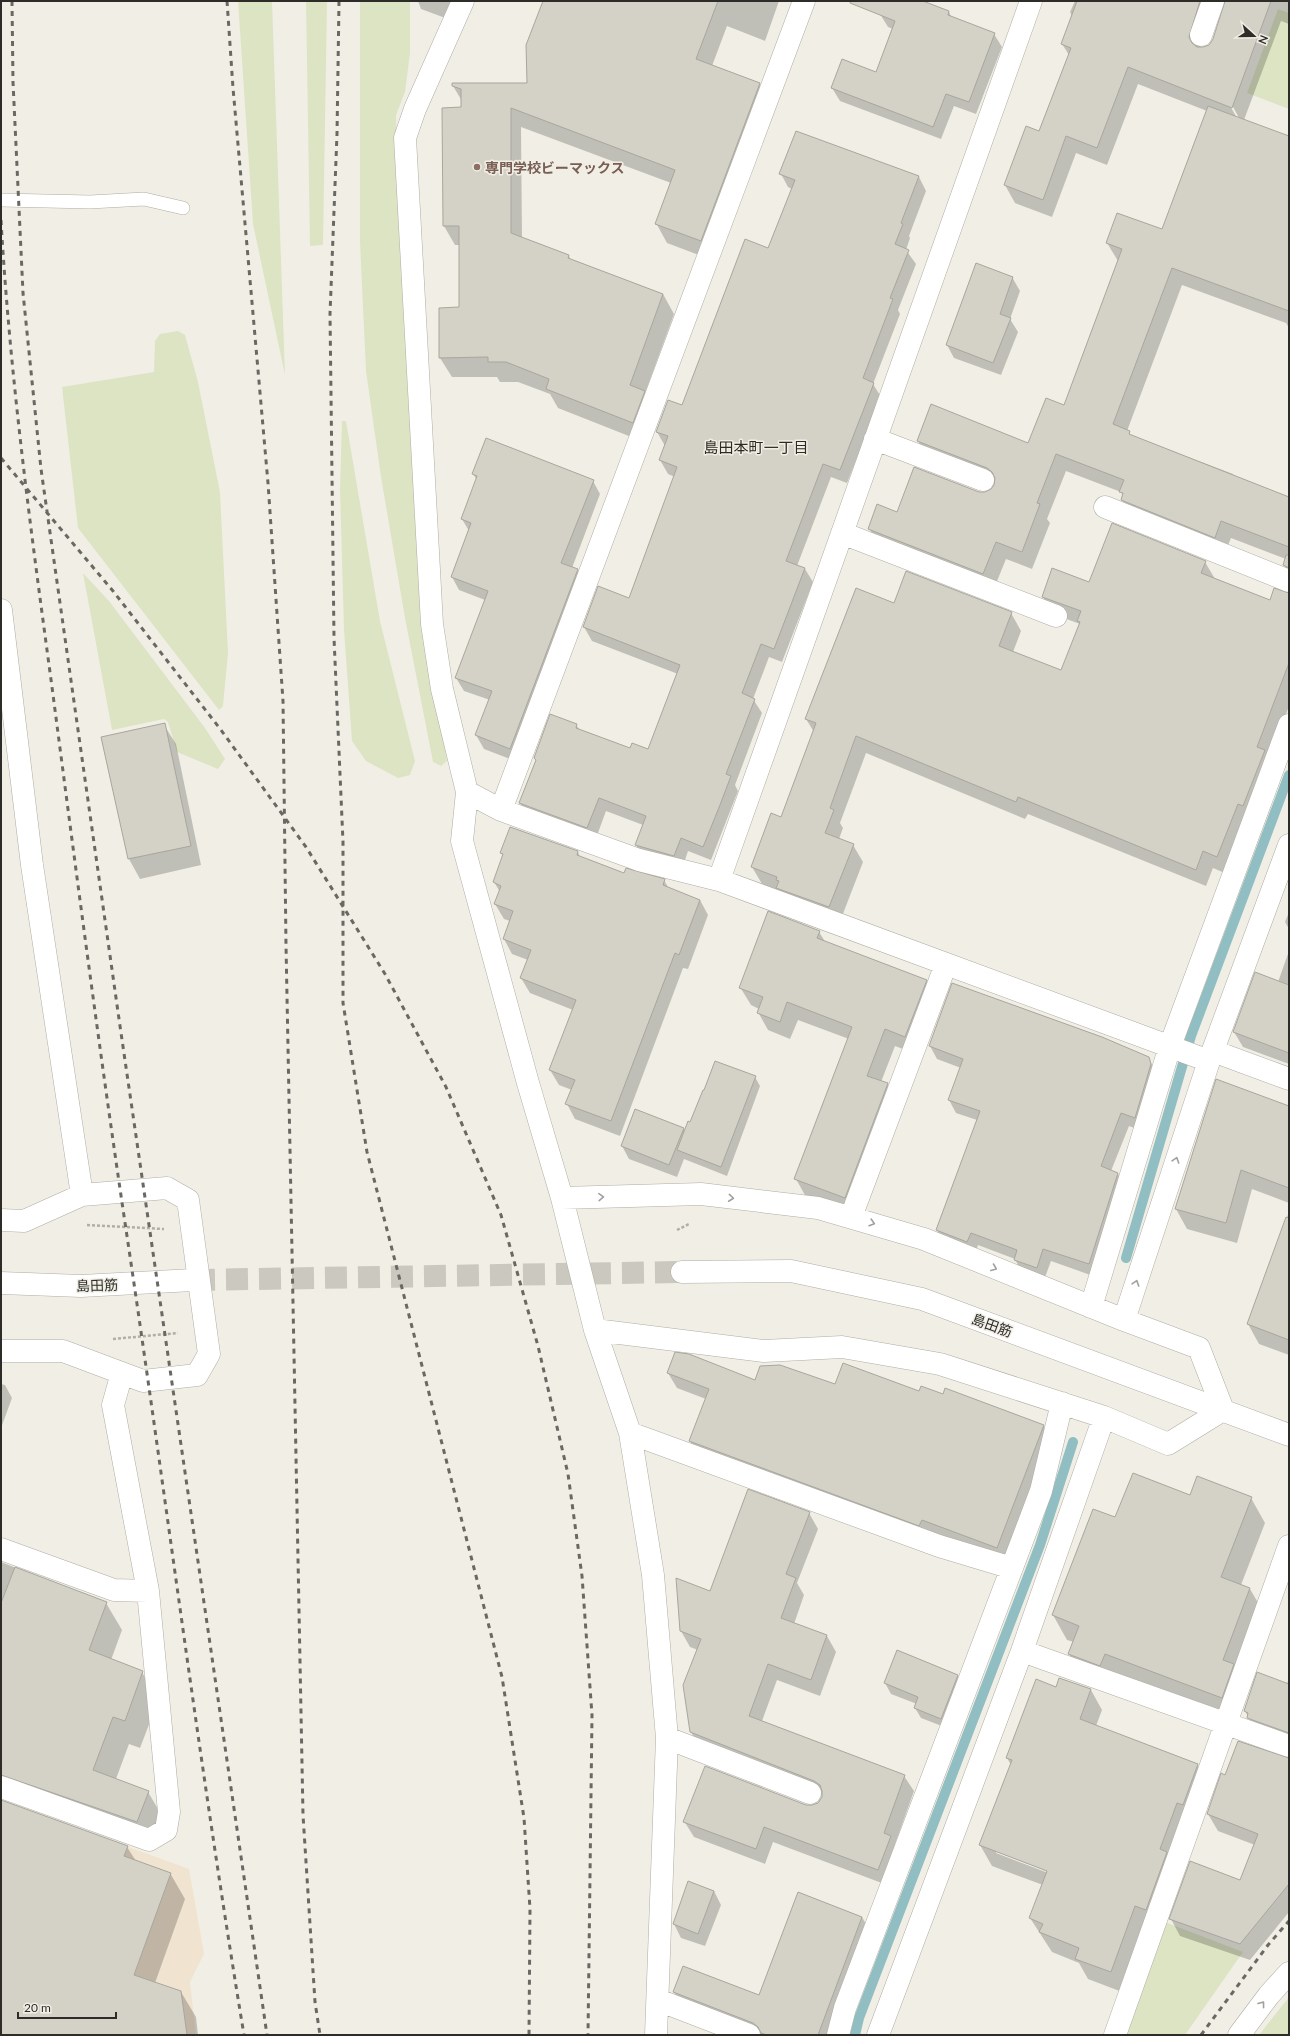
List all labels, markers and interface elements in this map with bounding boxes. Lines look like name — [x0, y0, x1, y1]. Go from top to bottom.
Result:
north arrow — [1234, 16, 1274, 56]
text: N — [1256, 33, 1271, 46]
place label: 専門学校ビーマックス — [485, 159, 625, 176]
marker: 専門学校ビーマックス — [472, 162, 482, 172]
district label: 島田本町一丁目 — [703, 438, 809, 456]
one-way arrow — [1172, 1157, 1180, 1164]
one-way arrow — [598, 1193, 604, 1201]
one-way arrow — [728, 1193, 734, 1202]
one-way arrow — [869, 1218, 876, 1227]
one-way arrow — [991, 1263, 998, 1271]
street label: 島田筋 — [76, 1276, 118, 1294]
one-way arrow — [1131, 1280, 1140, 1287]
street label: 島田筋 — [969, 1310, 1015, 1340]
scale bar — [18, 1994, 116, 2020]
text: 20 m — [24, 2000, 51, 2015]
one-way arrow — [1257, 2001, 1264, 2008]

